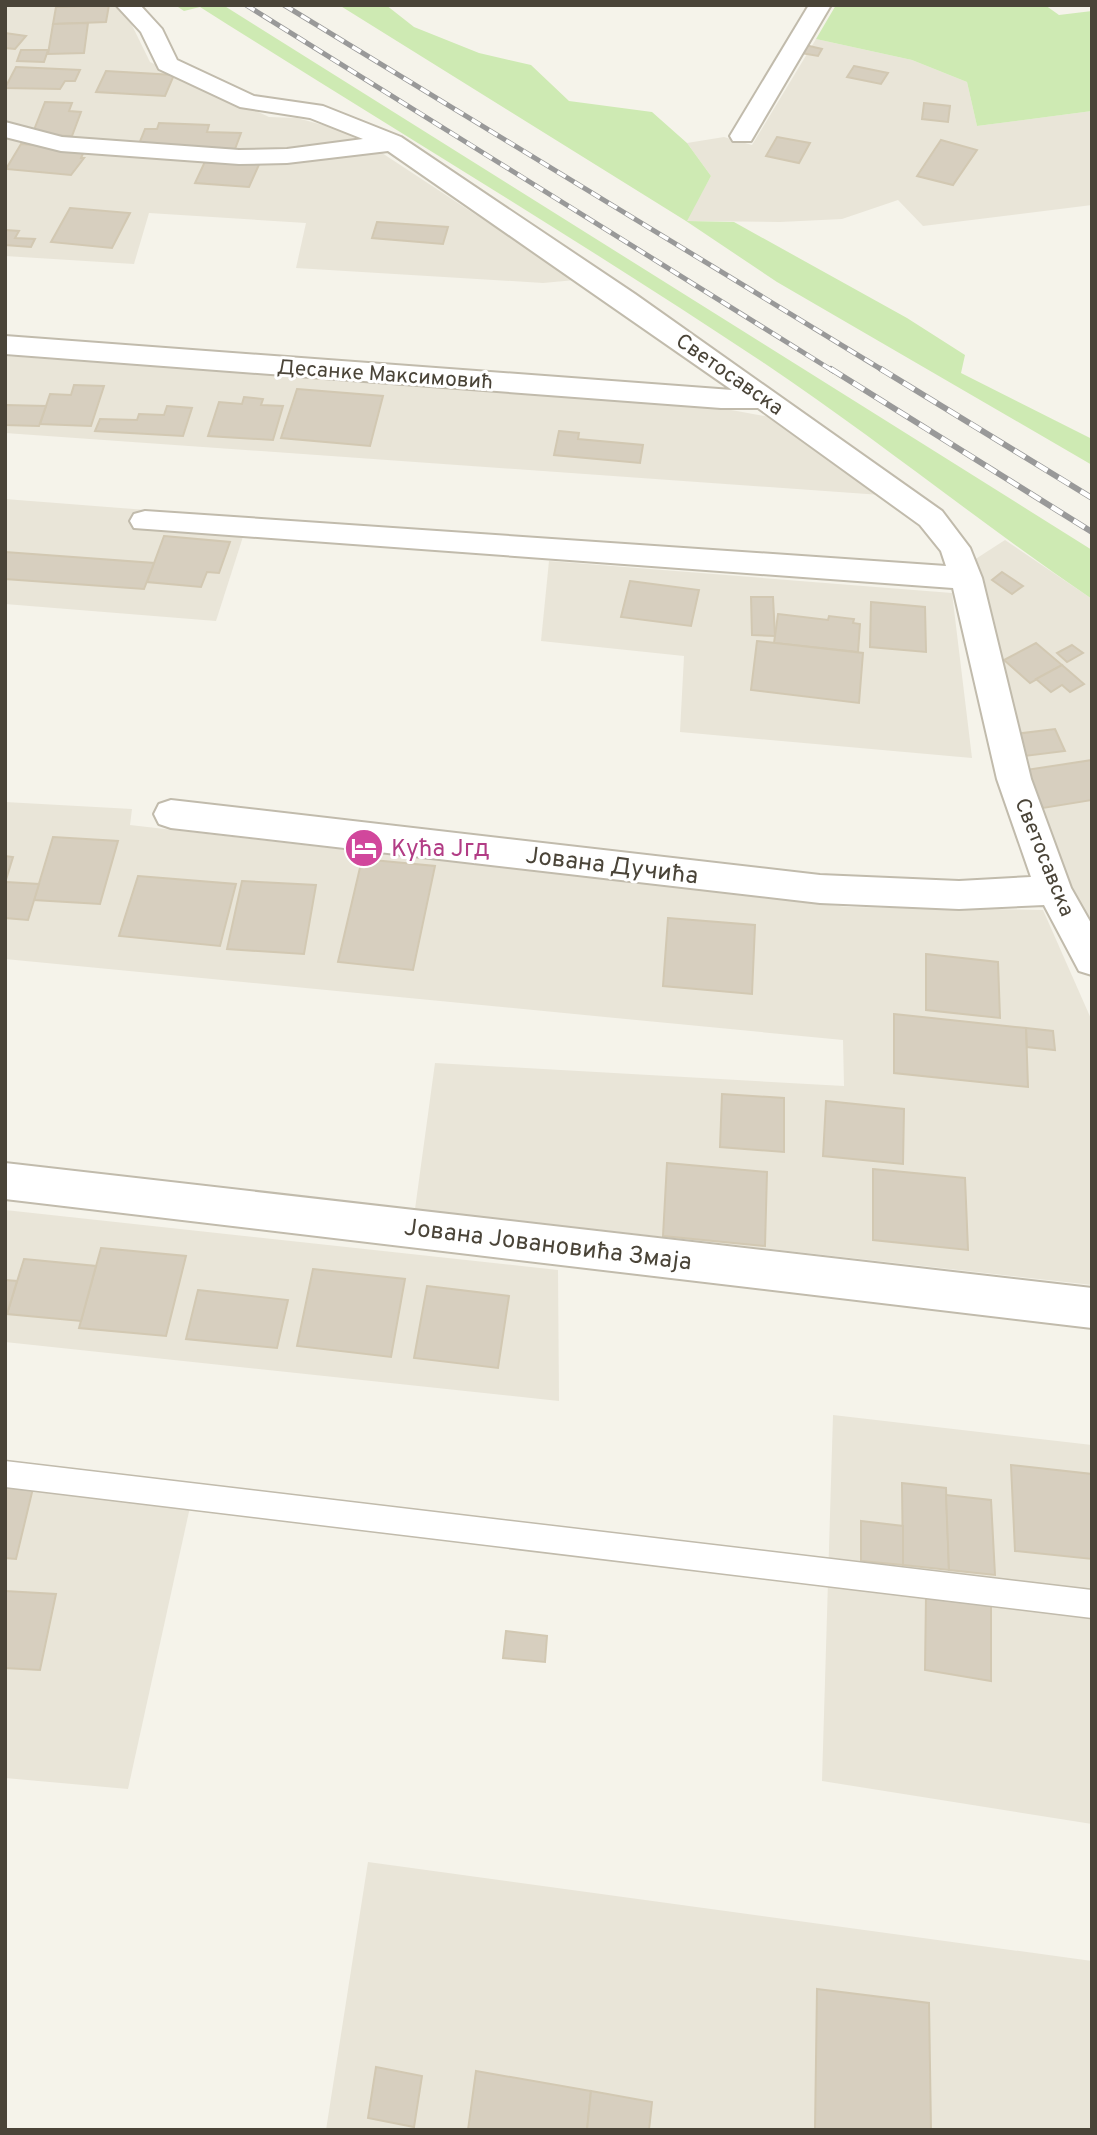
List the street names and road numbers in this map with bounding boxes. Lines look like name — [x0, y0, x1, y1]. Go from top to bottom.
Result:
street label: Светосавска — [670, 328, 788, 422]
street label: Десанке Максимовић — [276, 354, 494, 397]
street label: Светосавска — [1008, 794, 1080, 921]
street label: Јована Дучића — [524, 842, 700, 892]
street label: Јована Јовановића Змаја — [402, 1213, 693, 1279]

